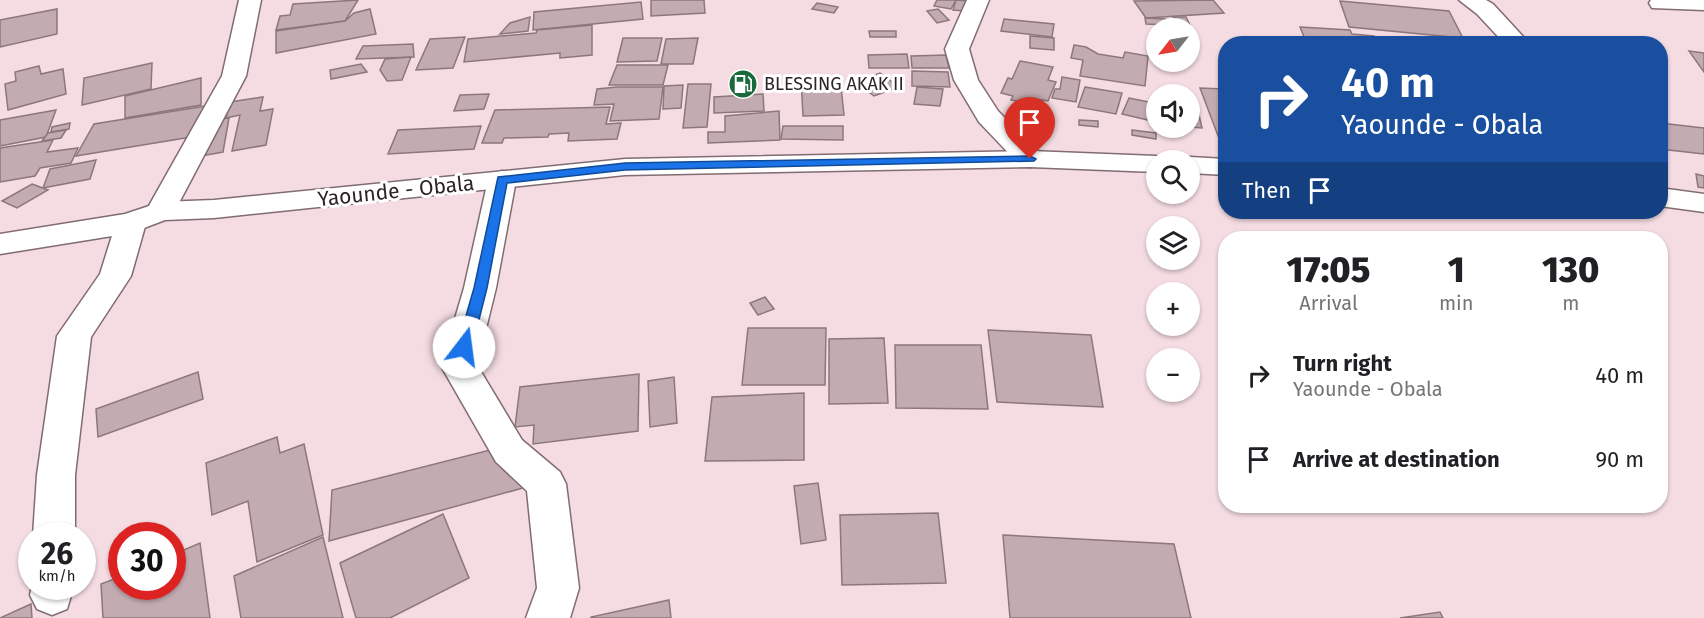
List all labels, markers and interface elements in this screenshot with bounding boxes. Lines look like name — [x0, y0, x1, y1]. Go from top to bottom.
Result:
north arrow — [1146, 18, 1200, 72]
map controls — [1146, 18, 1200, 402]
text: 40 m — [1341, 58, 1435, 108]
icon: right — [1242, 60, 1320, 138]
fuel station icon: BLESSING AKAK II — [727, 68, 759, 100]
place label: BLESSING AKAK II — [764, 73, 904, 95]
button: sound — [1146, 84, 1200, 138]
pin — [1004, 97, 1055, 159]
icon: arrive — [1013, 106, 1046, 139]
text: Yaounde - Obala — [1341, 109, 1543, 141]
button: search — [1146, 150, 1200, 204]
street label: Yaounde - Obala — [316, 170, 476, 212]
icon: arrive — [1303, 174, 1336, 207]
text: Then — [1242, 177, 1291, 204]
button: layers — [1146, 216, 1200, 270]
text: 17:05 — [1287, 248, 1370, 292]
text: 1 — [1448, 248, 1465, 292]
text: 130 — [1542, 248, 1599, 292]
button: + — [1146, 282, 1200, 336]
text: Arrival — [1299, 291, 1358, 315]
text: min — [1439, 291, 1473, 315]
text: m — [1562, 291, 1579, 315]
position arrow — [432, 315, 496, 379]
button: − — [1146, 348, 1200, 402]
text: Turn right — [1293, 350, 1392, 377]
icon: right — [1242, 359, 1275, 392]
text: 40 m — [1595, 362, 1644, 389]
text: Yaounde - Obala — [1293, 377, 1443, 401]
icon: arrive — [1242, 443, 1275, 476]
text: Arrive at destination — [1293, 446, 1500, 473]
text: 90 m — [1595, 446, 1644, 473]
speed limit sign: 30 — [108, 522, 186, 600]
text: 26 — [41, 536, 73, 572]
text: km/h — [38, 567, 76, 585]

